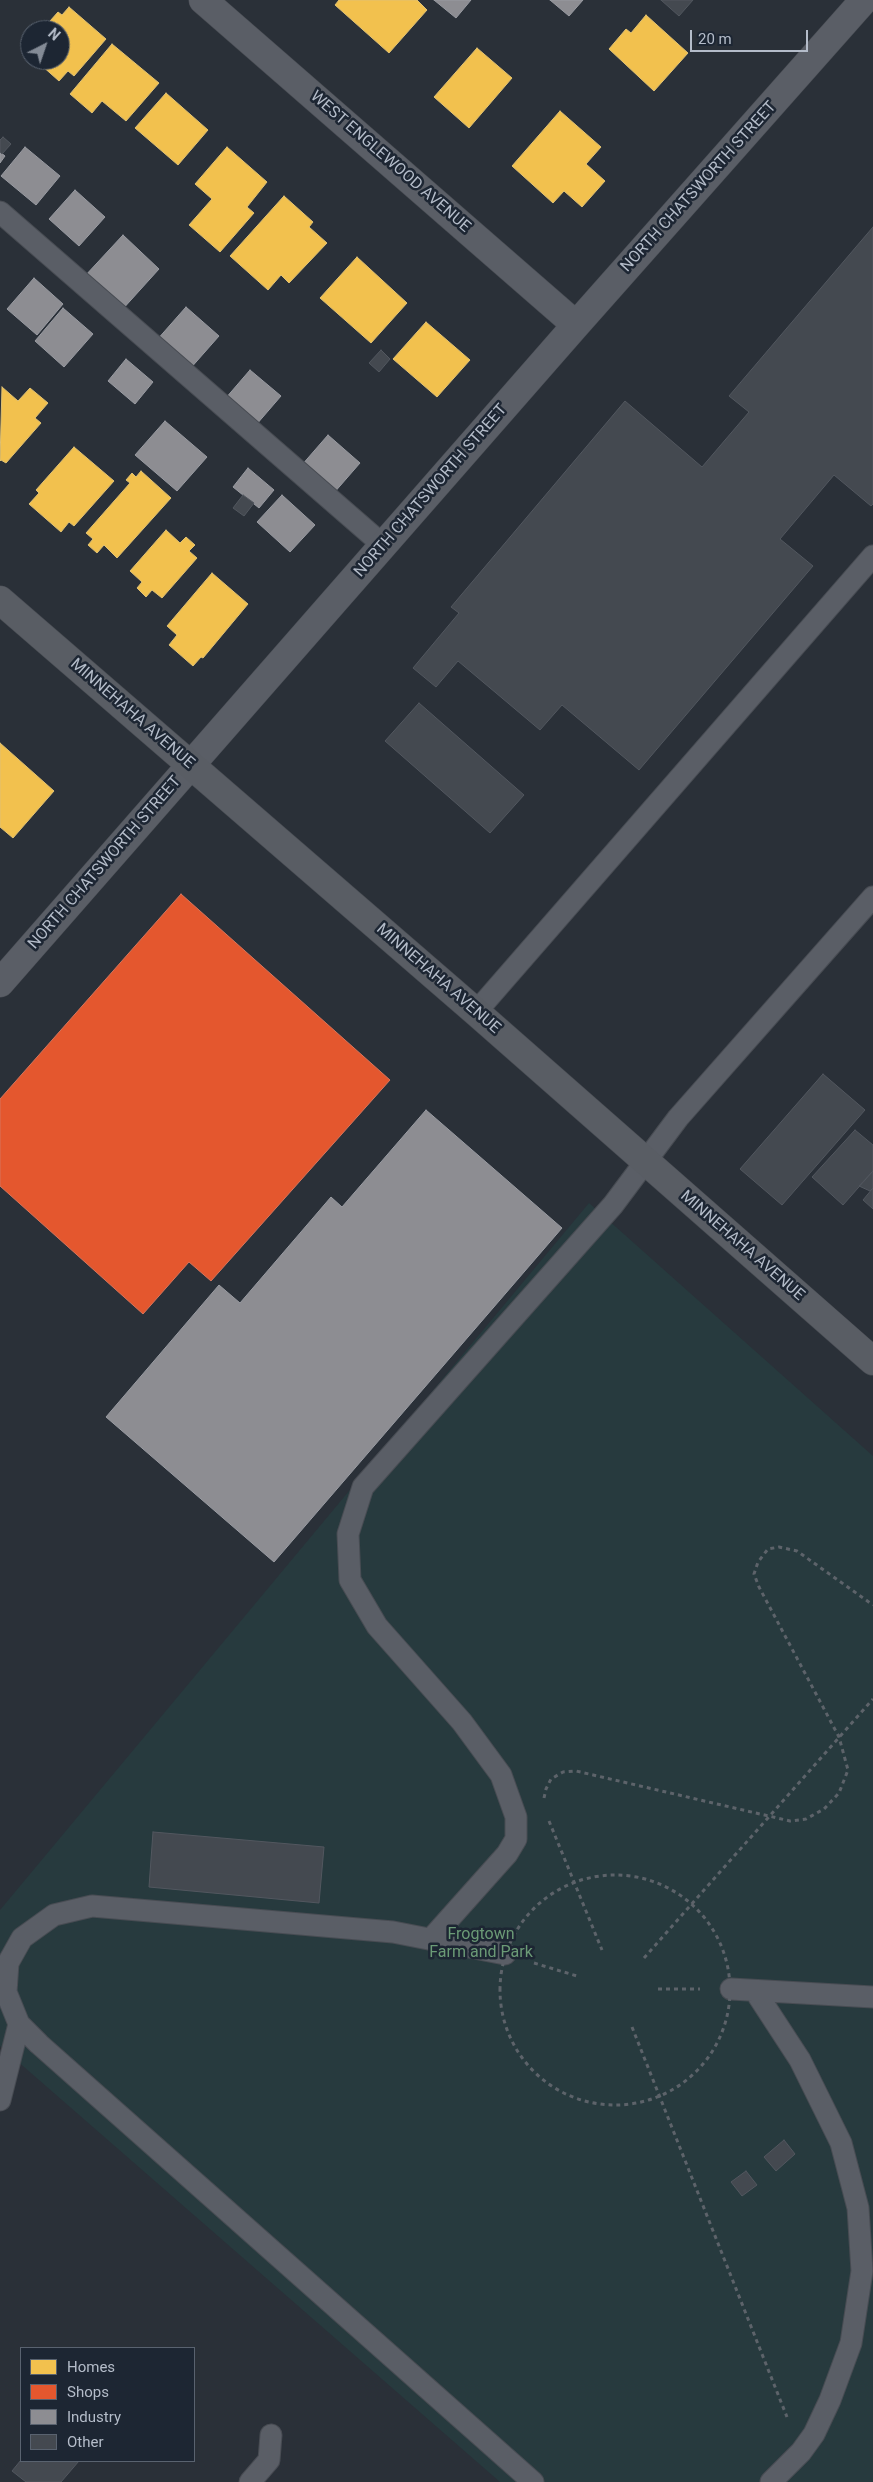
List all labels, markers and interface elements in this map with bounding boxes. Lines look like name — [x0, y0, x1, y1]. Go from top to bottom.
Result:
north arrow — [20, 20, 70, 70]
scale bar — [693, 20, 810, 52]
text: N — [45, 25, 63, 44]
text: 20 m — [698, 30, 732, 48]
street label: WEST ENGLEWOOD AVENUE — [306, 87, 474, 237]
street label: NORTH CHATSWORTH STREET — [617, 98, 781, 276]
street label: NORTH CHATSWORTH STREET — [351, 401, 511, 581]
street label: MINNEHAHA AVENUE — [66, 655, 198, 773]
street label: NORTH CHATSWORTH STREET — [25, 773, 185, 953]
street label: MINNEHAHA AVENUE — [372, 920, 504, 1038]
street label: MINNEHAHA AVENUE — [676, 1187, 808, 1305]
park label: Frogtown Farm and Park — [429, 1925, 533, 1963]
legend — [20, 2347, 195, 2462]
text: Homes — [67, 2358, 115, 2376]
text: Shops — [67, 2383, 109, 2401]
text: Industry — [67, 2408, 121, 2426]
text: Other — [67, 2433, 104, 2451]

